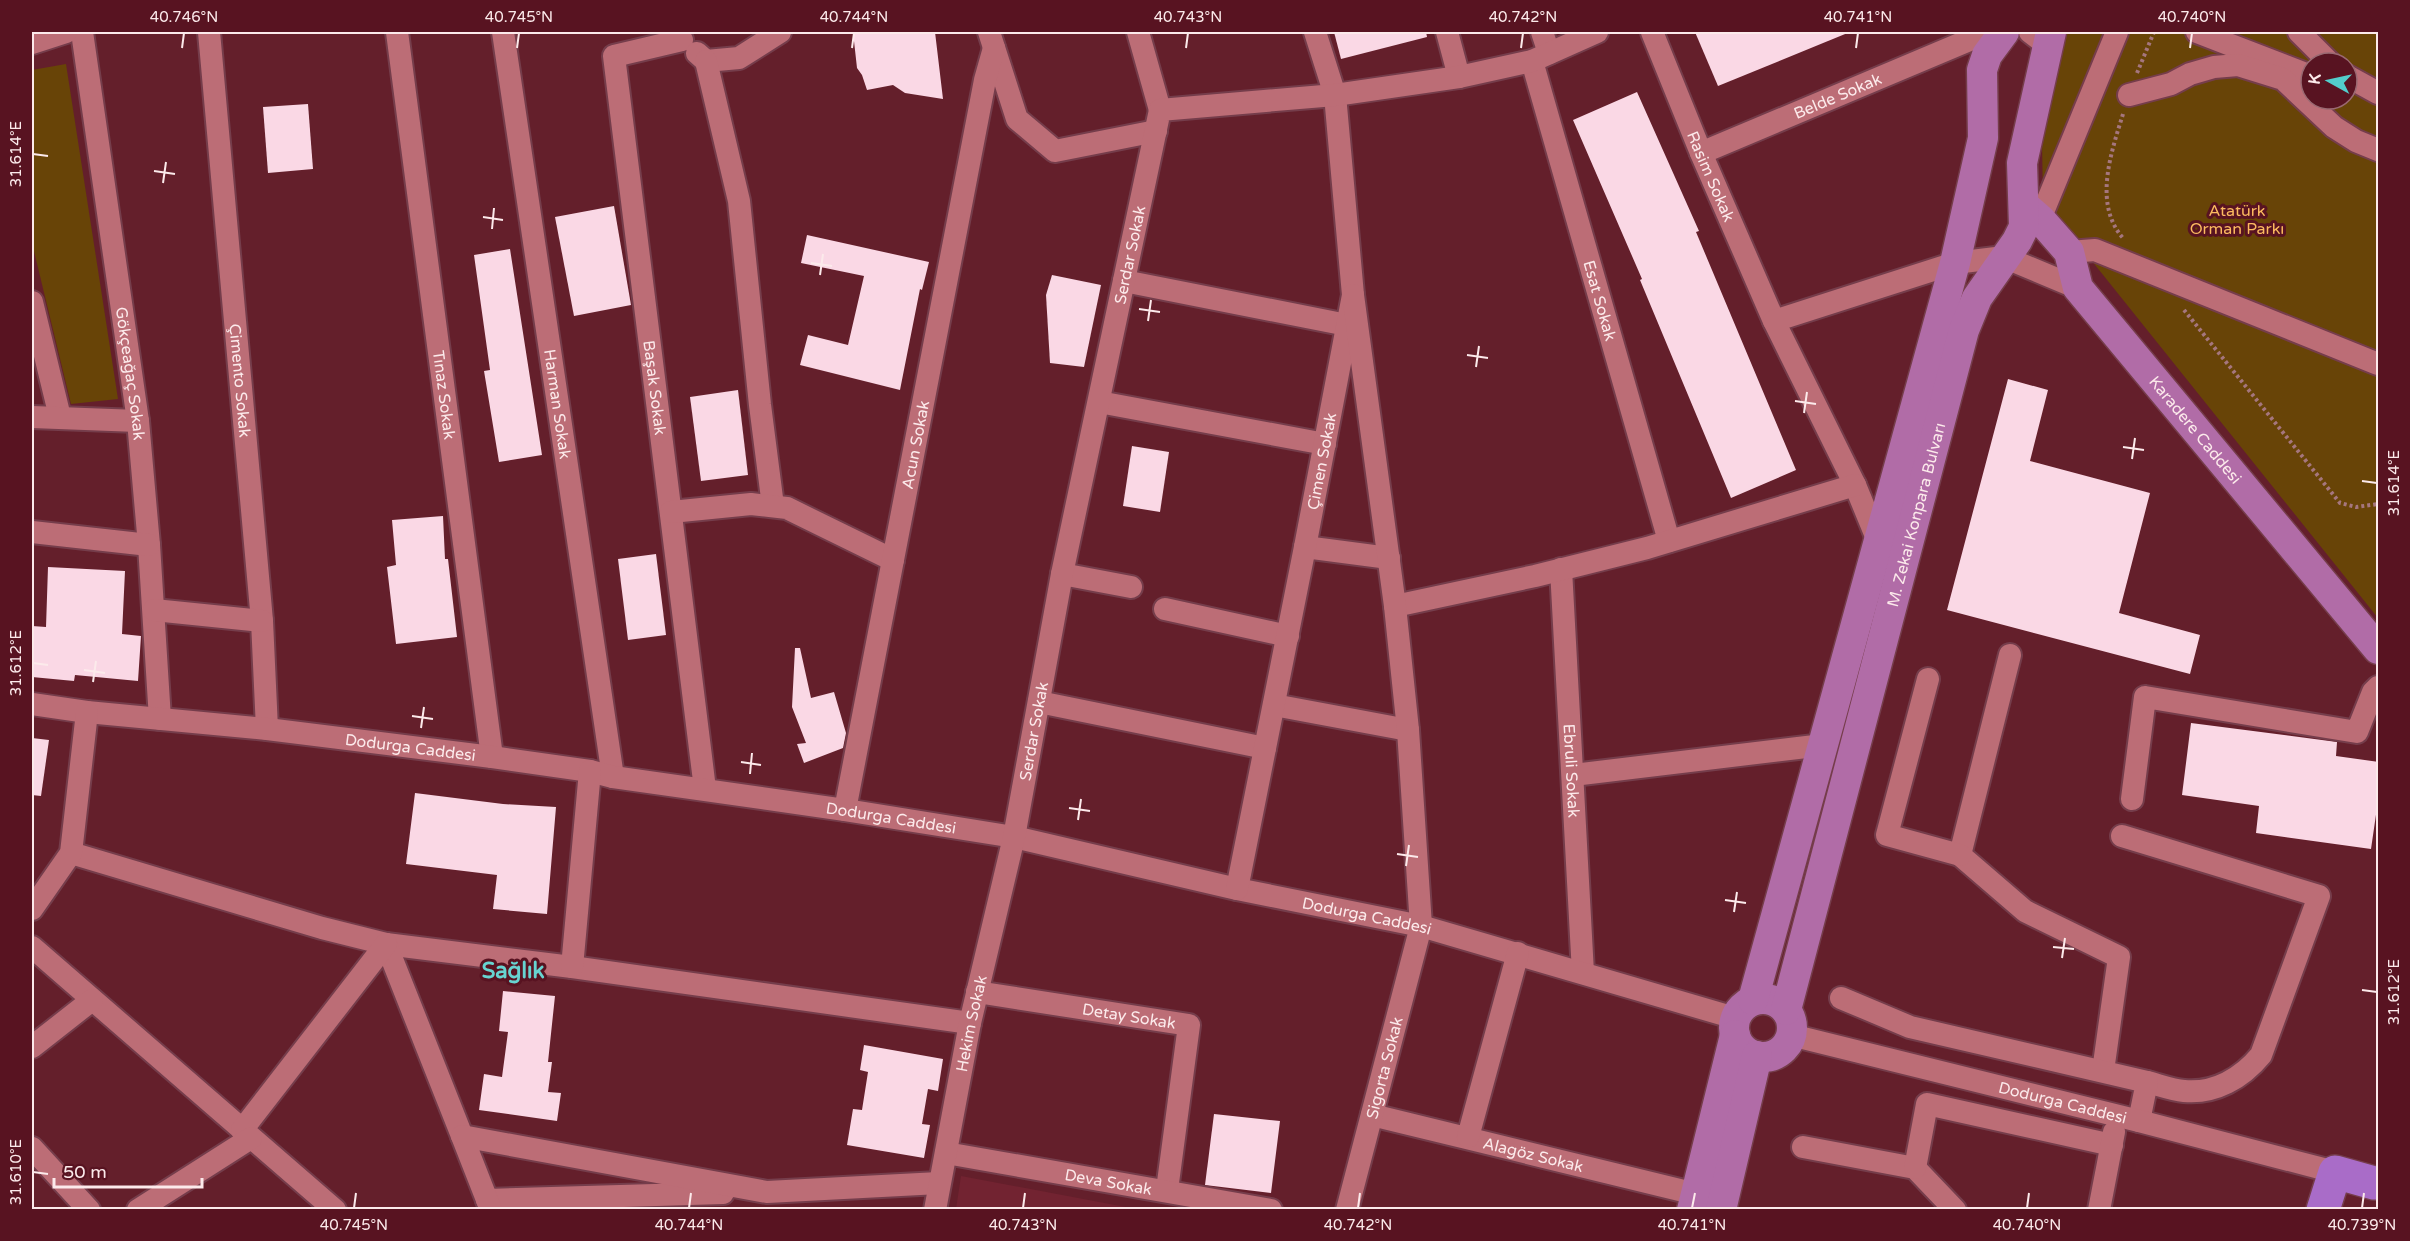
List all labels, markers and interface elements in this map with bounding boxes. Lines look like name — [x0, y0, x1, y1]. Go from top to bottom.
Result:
text: 40.746°N — [150, 8, 218, 26]
text: 40.745°N — [485, 8, 553, 26]
text: 40.744°N — [820, 8, 888, 26]
text: 40.743°N — [1154, 8, 1222, 26]
text: 40.742°N — [1489, 8, 1557, 26]
text: 40.741°N — [1824, 8, 1892, 26]
text: 40.740°N — [2158, 8, 2226, 26]
north arrow — [2299, 51, 2359, 111]
street label: Belde Sokak — [1791, 69, 1885, 124]
text: K — [2304, 72, 2326, 86]
text: 31.614°E — [7, 121, 25, 187]
street label: Rasim Sokak — [1682, 128, 1739, 225]
park label: Atatürk Orman Parkı — [2190, 201, 2284, 239]
street label: Serdar Sokak — [1110, 204, 1151, 306]
street label: Esat Sokak — [1578, 258, 1620, 344]
street label: Gökçeağaç Sokak — [111, 306, 149, 441]
street label: Çimento Sokak — [224, 323, 254, 439]
street label: Başak Sokak — [638, 339, 670, 437]
street label: Harman Sokak — [539, 348, 575, 461]
street label: Tınaz Sokak — [428, 349, 459, 441]
street label: Karadere Caddesi — [2144, 372, 2245, 488]
street label: Acun Sokak — [898, 399, 934, 491]
street label: Çimen Sokak — [1303, 411, 1341, 512]
street label: M. Zekai Konpara Bulvarı — [1883, 421, 1950, 609]
text: 31.614°E — [2385, 450, 2403, 516]
text: 31.612°E — [7, 630, 25, 696]
street label: Serdar Sokak — [1015, 680, 1053, 782]
street label: Ebruli Sokak — [1558, 723, 1584, 819]
street label: Dodurga Caddesi — [344, 730, 477, 766]
street label: Dodurga Caddesi — [825, 798, 958, 839]
street label: Dodurga Caddesi — [1300, 893, 1434, 940]
district label: Sağlık — [482, 958, 544, 984]
text: 31.612°E — [2385, 959, 2403, 1025]
street label: Hekim Sokak — [952, 973, 992, 1074]
street label: Detay Sokak — [1081, 1000, 1177, 1034]
street label: Sigorta Sokak — [1362, 1014, 1408, 1121]
street label: Dodurga Caddesi — [1996, 1078, 2129, 1129]
street label: Alagöz Sokak — [1481, 1133, 1586, 1177]
text: 31.610°E — [7, 1139, 25, 1205]
scale bar — [54, 1151, 202, 1189]
text: 50 m — [63, 1161, 107, 1183]
street label: Deva Sokak — [1063, 1165, 1154, 1200]
text: 40.745°N — [320, 1216, 388, 1234]
text: 40.744°N — [655, 1216, 723, 1234]
text: 40.743°N — [989, 1216, 1057, 1234]
text: 40.742°N — [1324, 1216, 1392, 1234]
text: 40.741°N — [1658, 1216, 1726, 1234]
text: 40.740°N — [1993, 1216, 2061, 1234]
text: 40.739°N — [2328, 1216, 2396, 1234]

